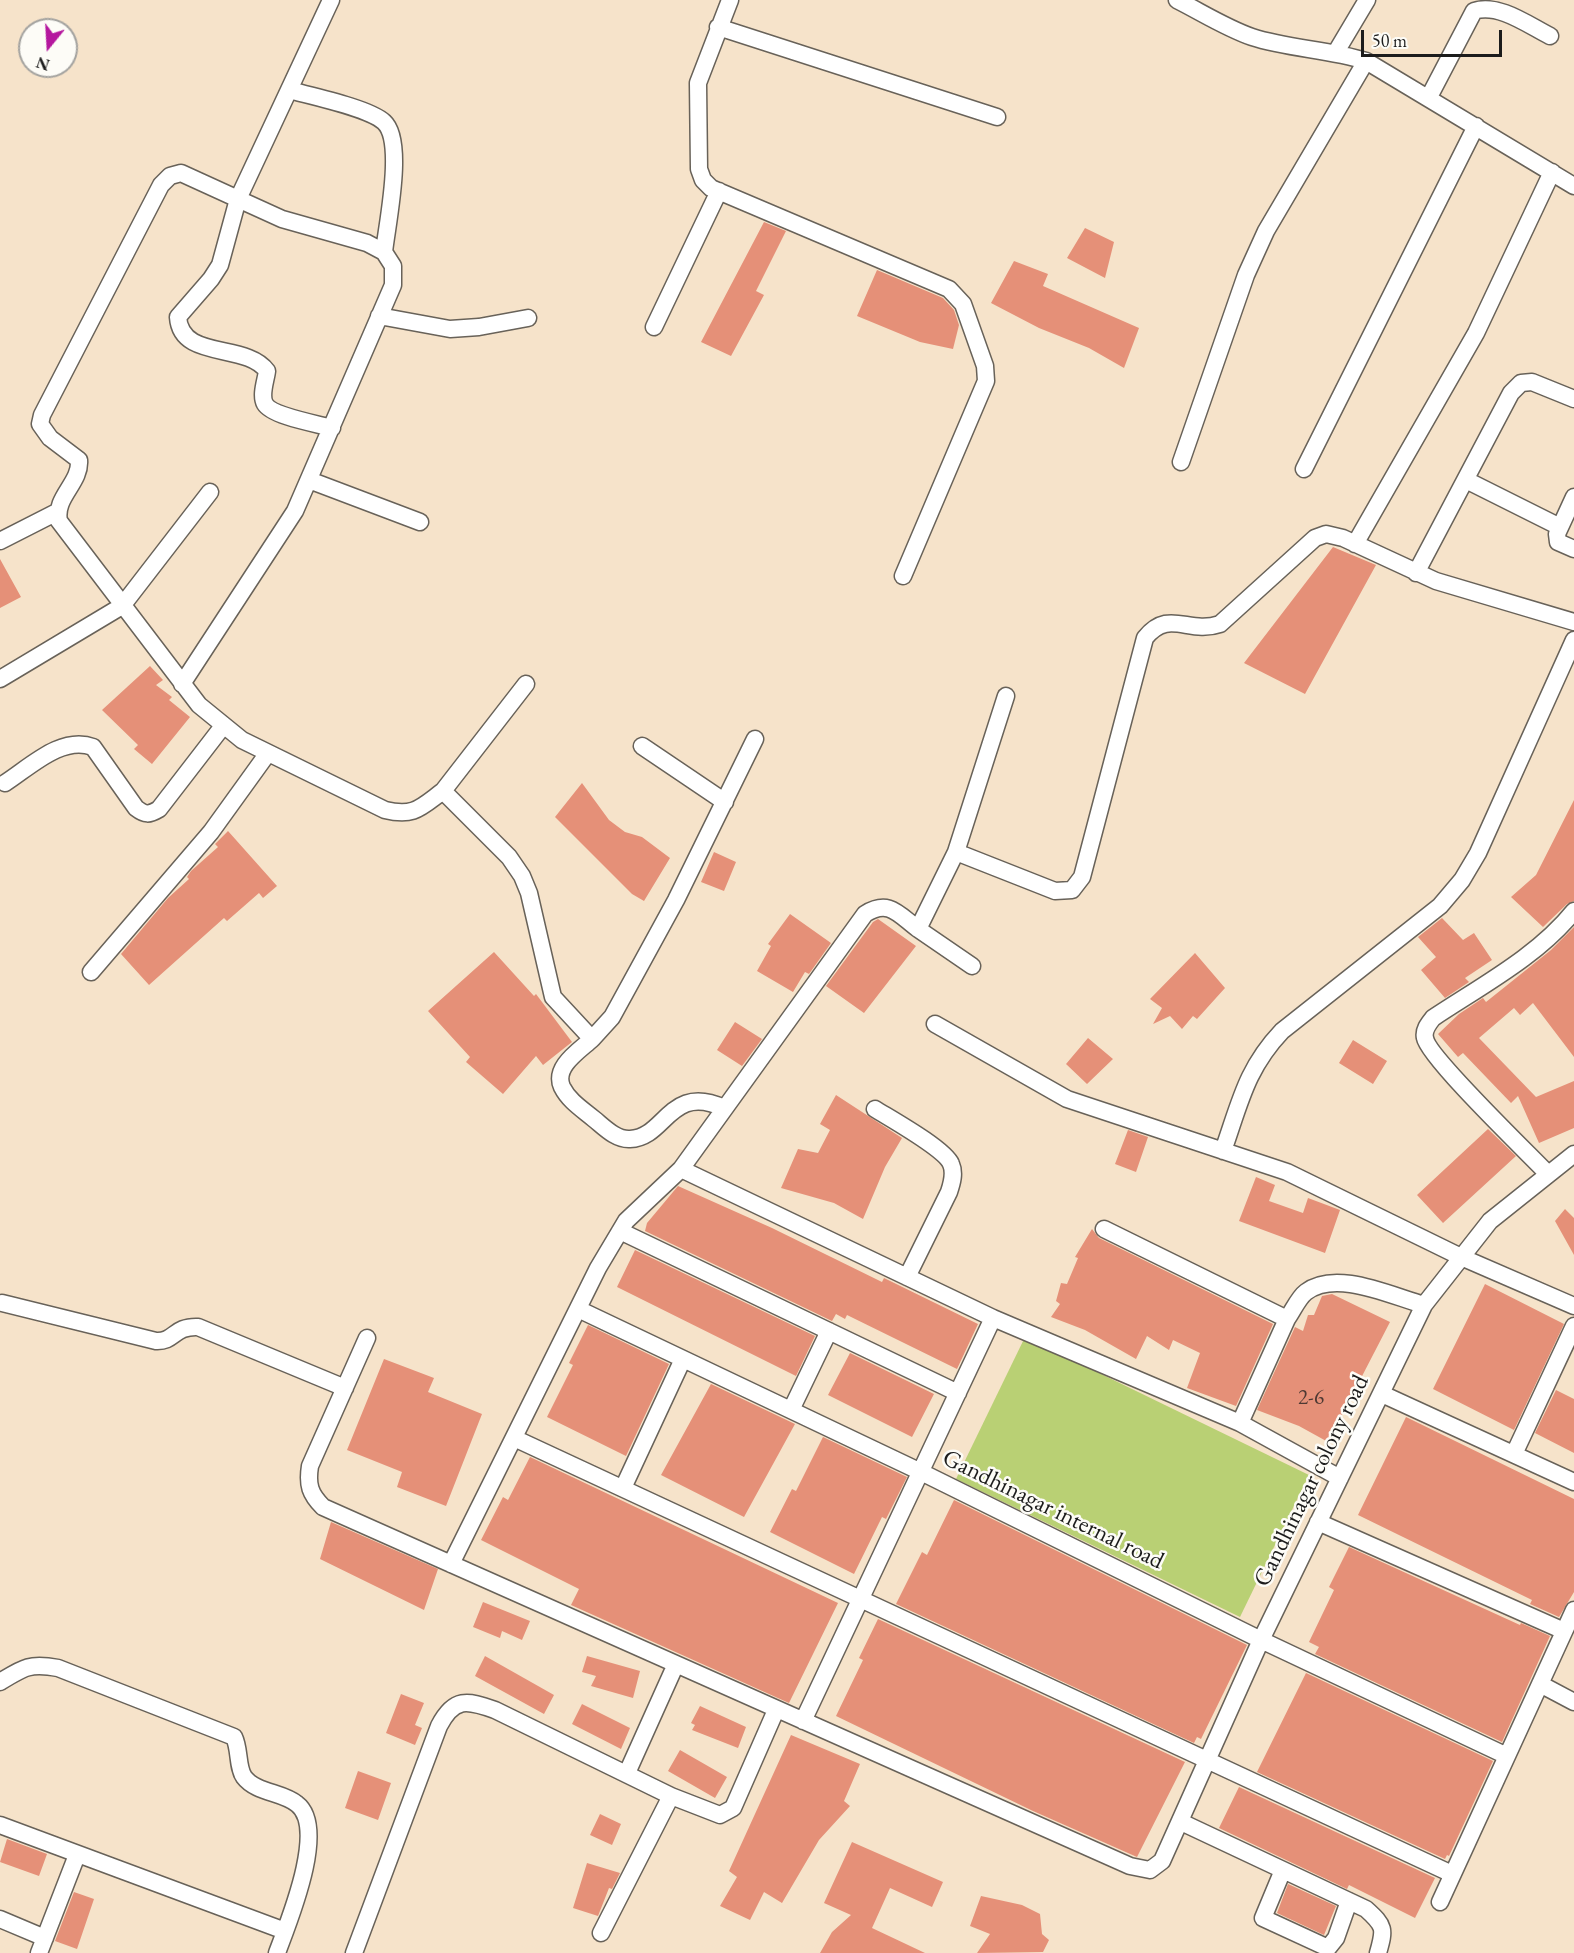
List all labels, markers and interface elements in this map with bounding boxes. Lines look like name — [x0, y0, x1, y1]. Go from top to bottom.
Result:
north arrow — [18, 18, 78, 78]
scale bar — [1364, 18, 1505, 56]
text: 50 m — [1372, 29, 1407, 52]
text: N — [34, 52, 52, 76]
street label: Gandhinagar colony road — [1248, 1371, 1376, 1591]
house number: 2-6 — [1298, 1385, 1324, 1411]
street label: Gandhinagar internal road — [938, 1444, 1168, 1576]

